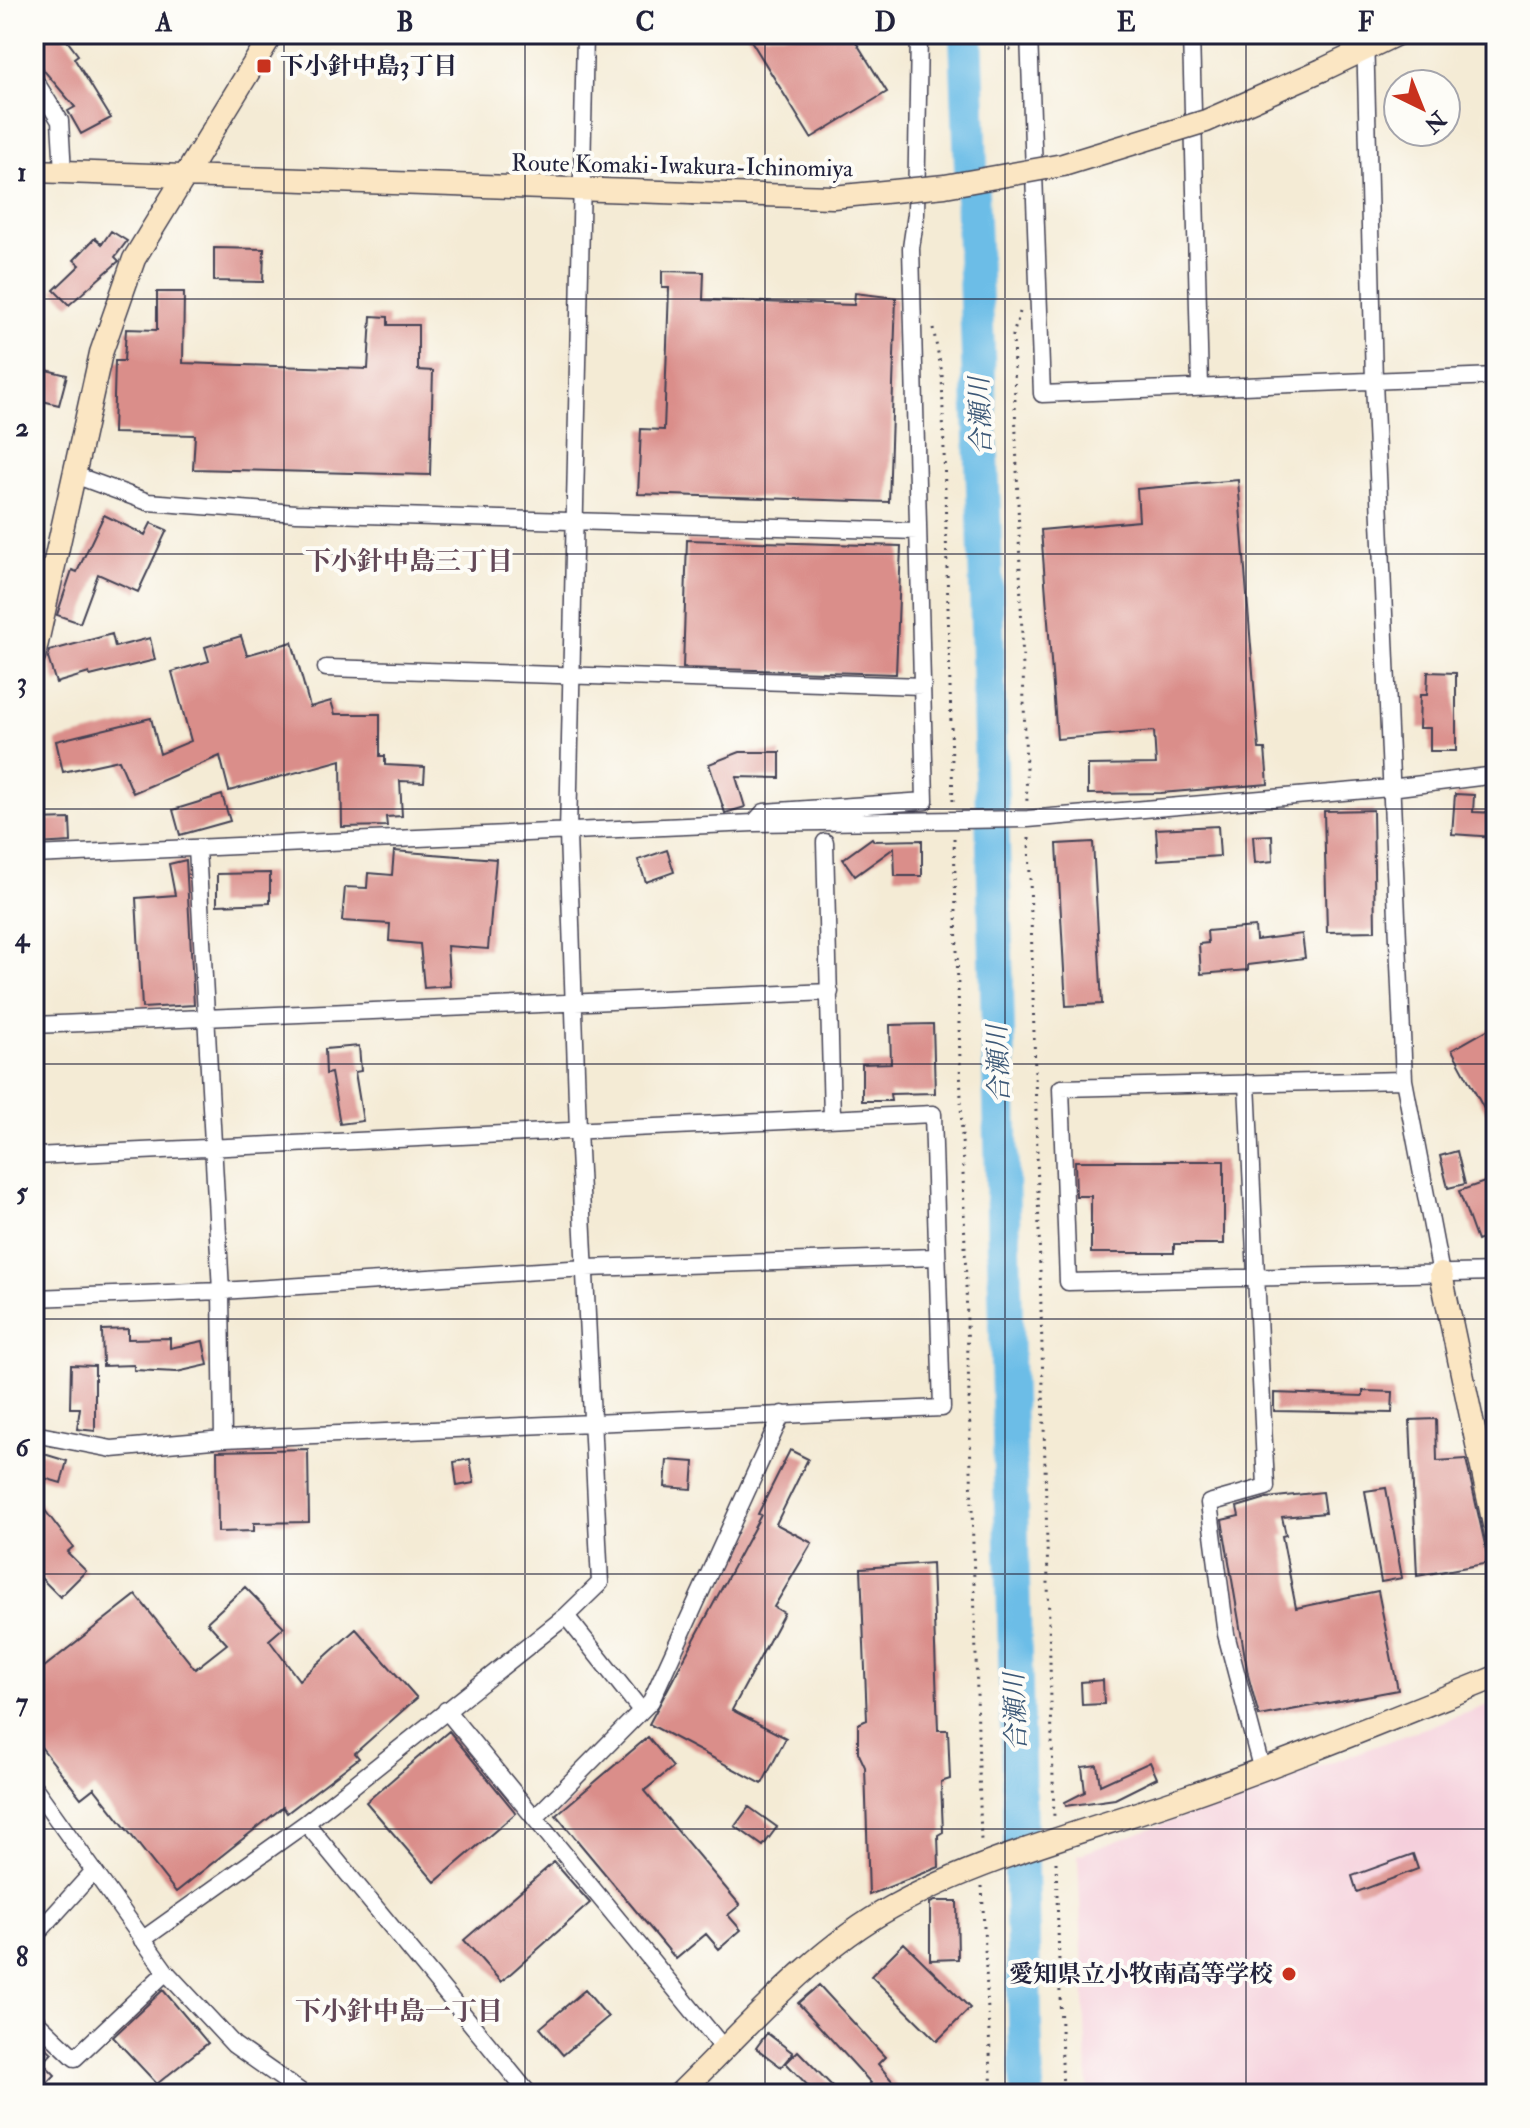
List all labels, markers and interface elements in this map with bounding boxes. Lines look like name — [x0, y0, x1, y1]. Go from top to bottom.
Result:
text: A — [155, 7, 173, 39]
text: B — [396, 7, 414, 39]
text: C — [635, 7, 655, 39]
text: D — [874, 7, 896, 39]
text: E — [1117, 7, 1136, 39]
text: F — [1358, 7, 1375, 39]
place label: 下小針中島3丁目 — [280, 51, 457, 82]
marker: 下小針中島3丁目 — [255, 57, 273, 75]
north arrow — [1382, 68, 1462, 148]
text: N — [1418, 104, 1452, 139]
street label: Route Komaki-Iwakura-Ichinomiya — [511, 148, 854, 185]
text: 1 — [17, 157, 27, 189]
water label: 合瀬川 — [964, 373, 998, 456]
text: 2 — [15, 412, 29, 444]
district label: 下小針中島三丁目 — [305, 546, 513, 578]
text: 3 — [17, 667, 27, 699]
text: 4 — [14, 922, 31, 954]
water label: 合瀬川 — [982, 1021, 1016, 1104]
text: 5 — [16, 1177, 28, 1209]
text: 6 — [15, 1432, 30, 1464]
water label: 合瀬川 — [999, 1669, 1033, 1752]
text: 7 — [16, 1687, 28, 1719]
text: 8 — [16, 1942, 28, 1974]
place label: 愛知県立小牧南高等学校 — [1009, 1959, 1273, 1990]
marker: 愛知県立小牧南高等学校 — [1280, 1965, 1298, 1983]
district label: 下小針中島一丁目 — [295, 1996, 503, 2028]

